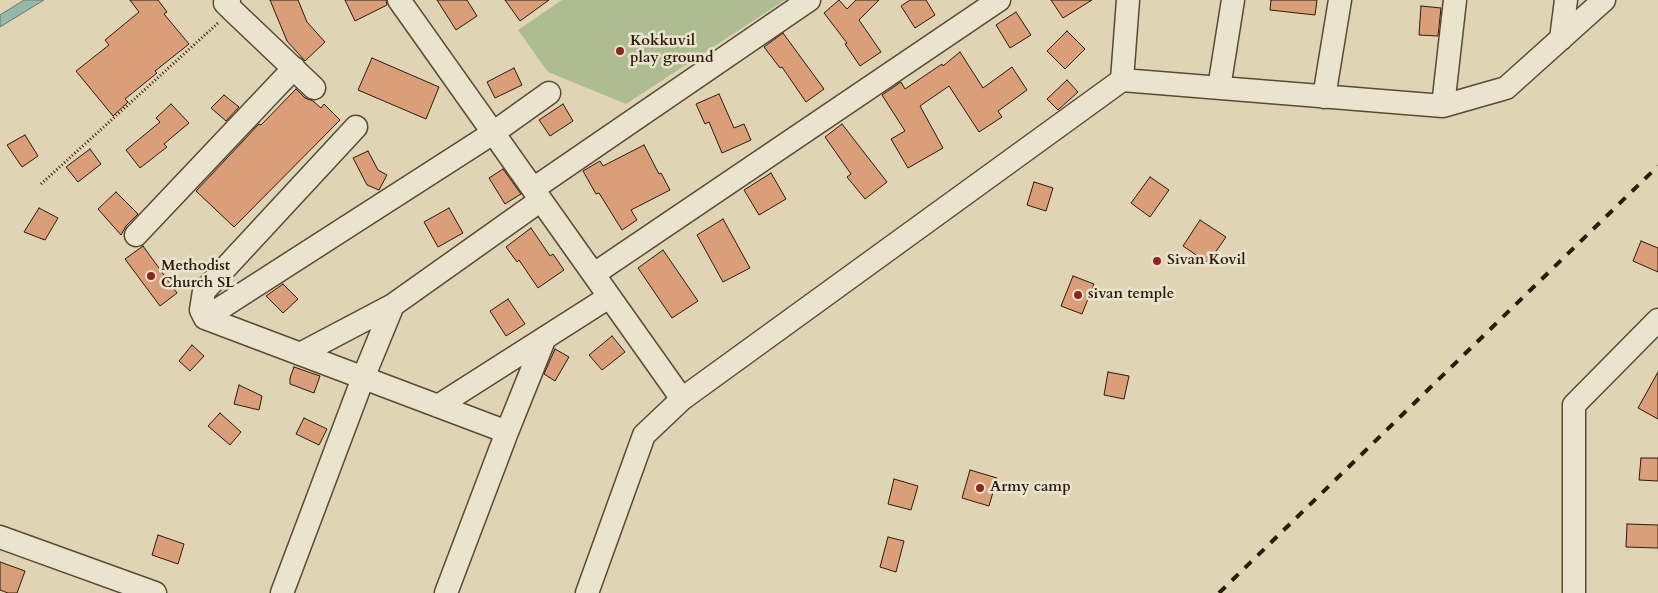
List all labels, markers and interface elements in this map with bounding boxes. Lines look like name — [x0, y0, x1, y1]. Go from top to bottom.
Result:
place label: Kokkuvil play ground — [630, 33, 714, 68]
marker: Kokkuvil play ground — [614, 45, 626, 57]
place label: Sivan Kovil — [1167, 252, 1246, 270]
marker: Sivan Kovil — [1151, 255, 1163, 267]
place label: Methodist Church SL — [161, 258, 235, 293]
marker: Methodist Church SL — [145, 270, 157, 282]
place label: sivan temple — [1088, 286, 1174, 304]
marker: sivan temple — [1072, 289, 1084, 301]
place label: Army camp — [990, 479, 1071, 497]
marker: Army camp — [974, 482, 986, 494]

